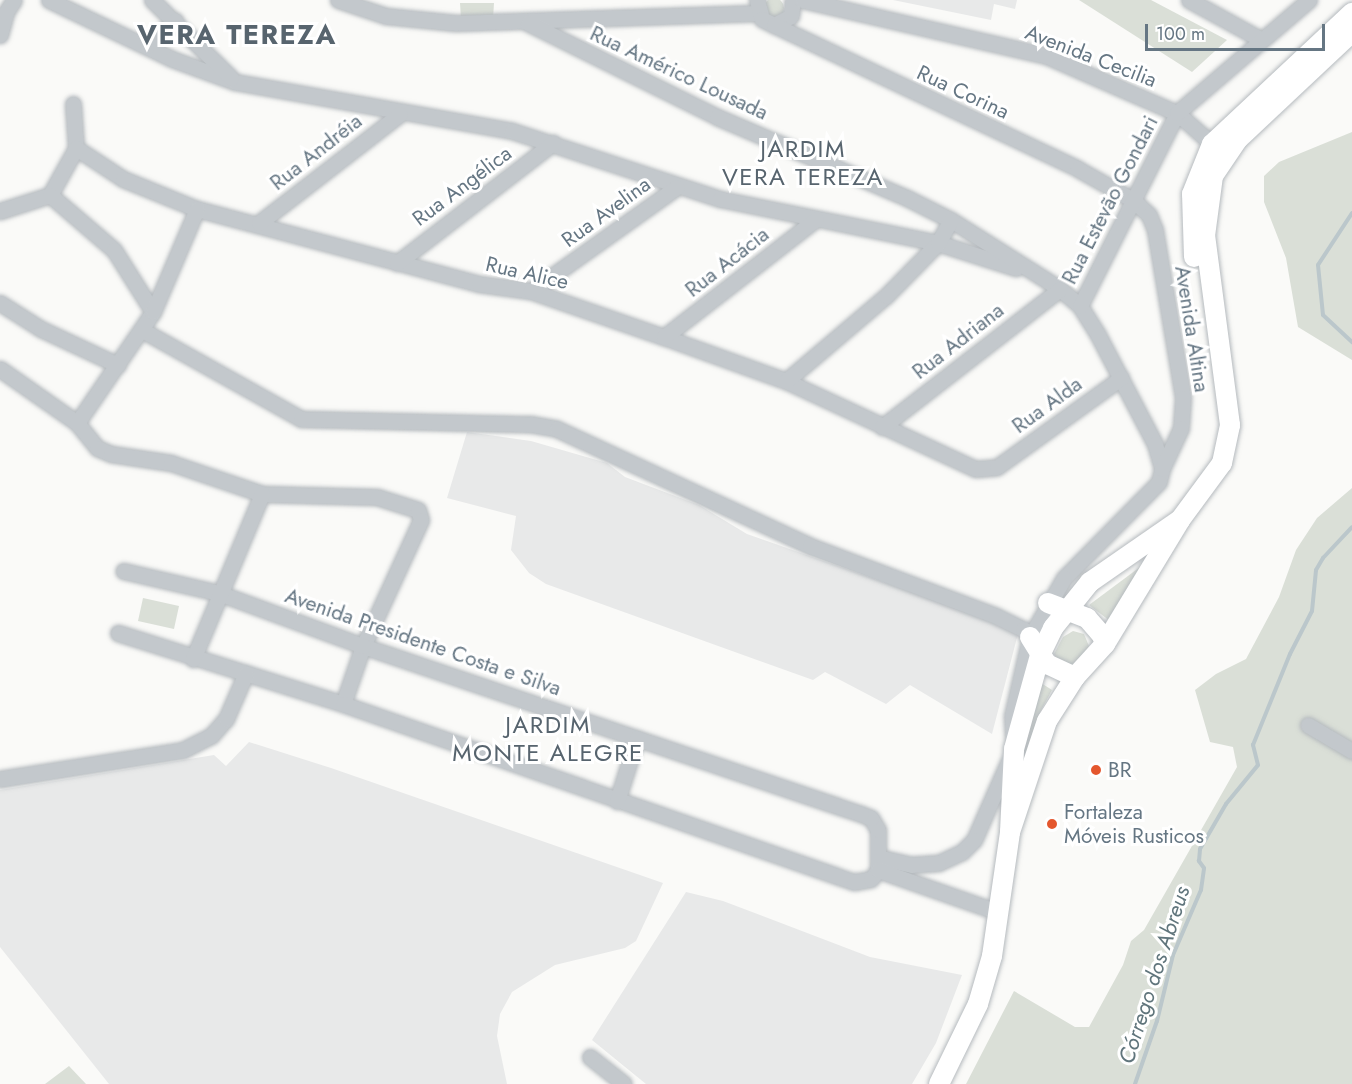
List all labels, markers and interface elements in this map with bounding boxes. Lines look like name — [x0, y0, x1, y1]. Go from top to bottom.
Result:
scale bar — [1148, 12, 1328, 50]
district label: VERA TEREZA — [137, 19, 337, 51]
street label: Avenida Cecilia — [1022, 19, 1160, 93]
street label: Rua Américo Lousada — [586, 21, 772, 125]
text: 100 m — [1156, 21, 1205, 47]
street label: Rua Corina — [913, 60, 1013, 124]
street label: Rua Andréia — [265, 108, 367, 196]
street label: Rua Estevão Gondari — [1057, 112, 1163, 288]
district label: JARDIM VERA TEREZA — [722, 135, 884, 191]
street label: Rua Angélica — [408, 141, 516, 231]
street label: Rua Avelina — [557, 171, 655, 253]
street label: Rua Acácia — [680, 222, 774, 302]
street label: Rua Alice — [483, 251, 571, 295]
street label: Avenida Altina — [1170, 264, 1214, 394]
street label: Rua Adriana — [907, 298, 1009, 384]
street label: Rua Alda — [1007, 371, 1087, 439]
street label: Avenida Presidente Costa e Silva — [282, 583, 564, 701]
district label: JARDIM MONTE ALEGRE — [452, 711, 644, 767]
place label: BR — [1108, 757, 1131, 783]
marker: BR — [1089, 763, 1103, 777]
place label: Fortaleza Móveis Rusticos — [1064, 799, 1204, 849]
marker: Fortaleza Móveis Rusticos — [1045, 817, 1059, 831]
water label: Córrego dos Abreus — [1113, 883, 1195, 1067]

